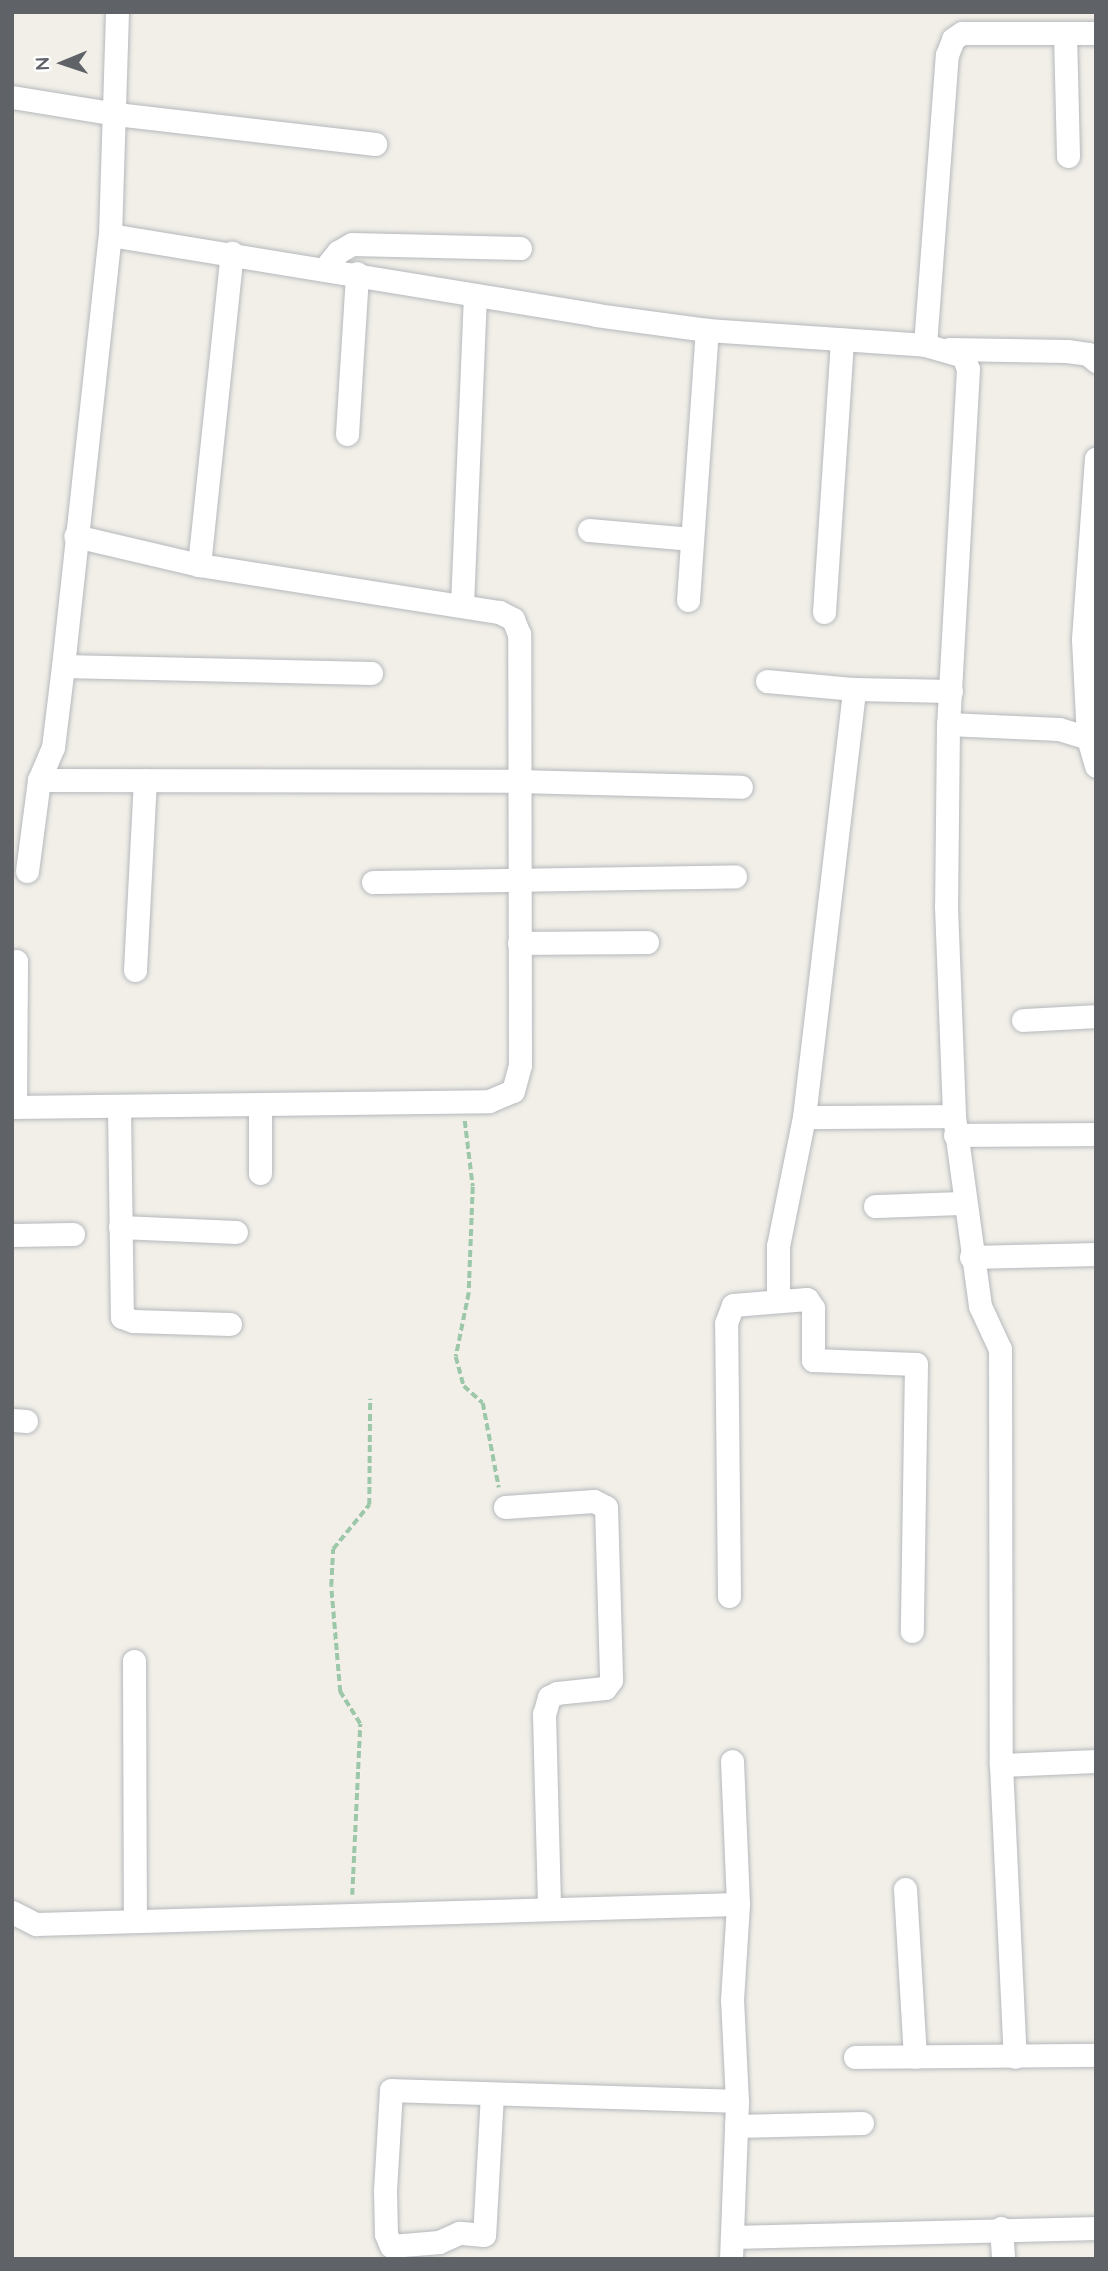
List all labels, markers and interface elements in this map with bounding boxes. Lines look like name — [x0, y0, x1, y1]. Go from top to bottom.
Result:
north arrow — [28, 28, 98, 98]
text: N — [30, 56, 54, 71]

